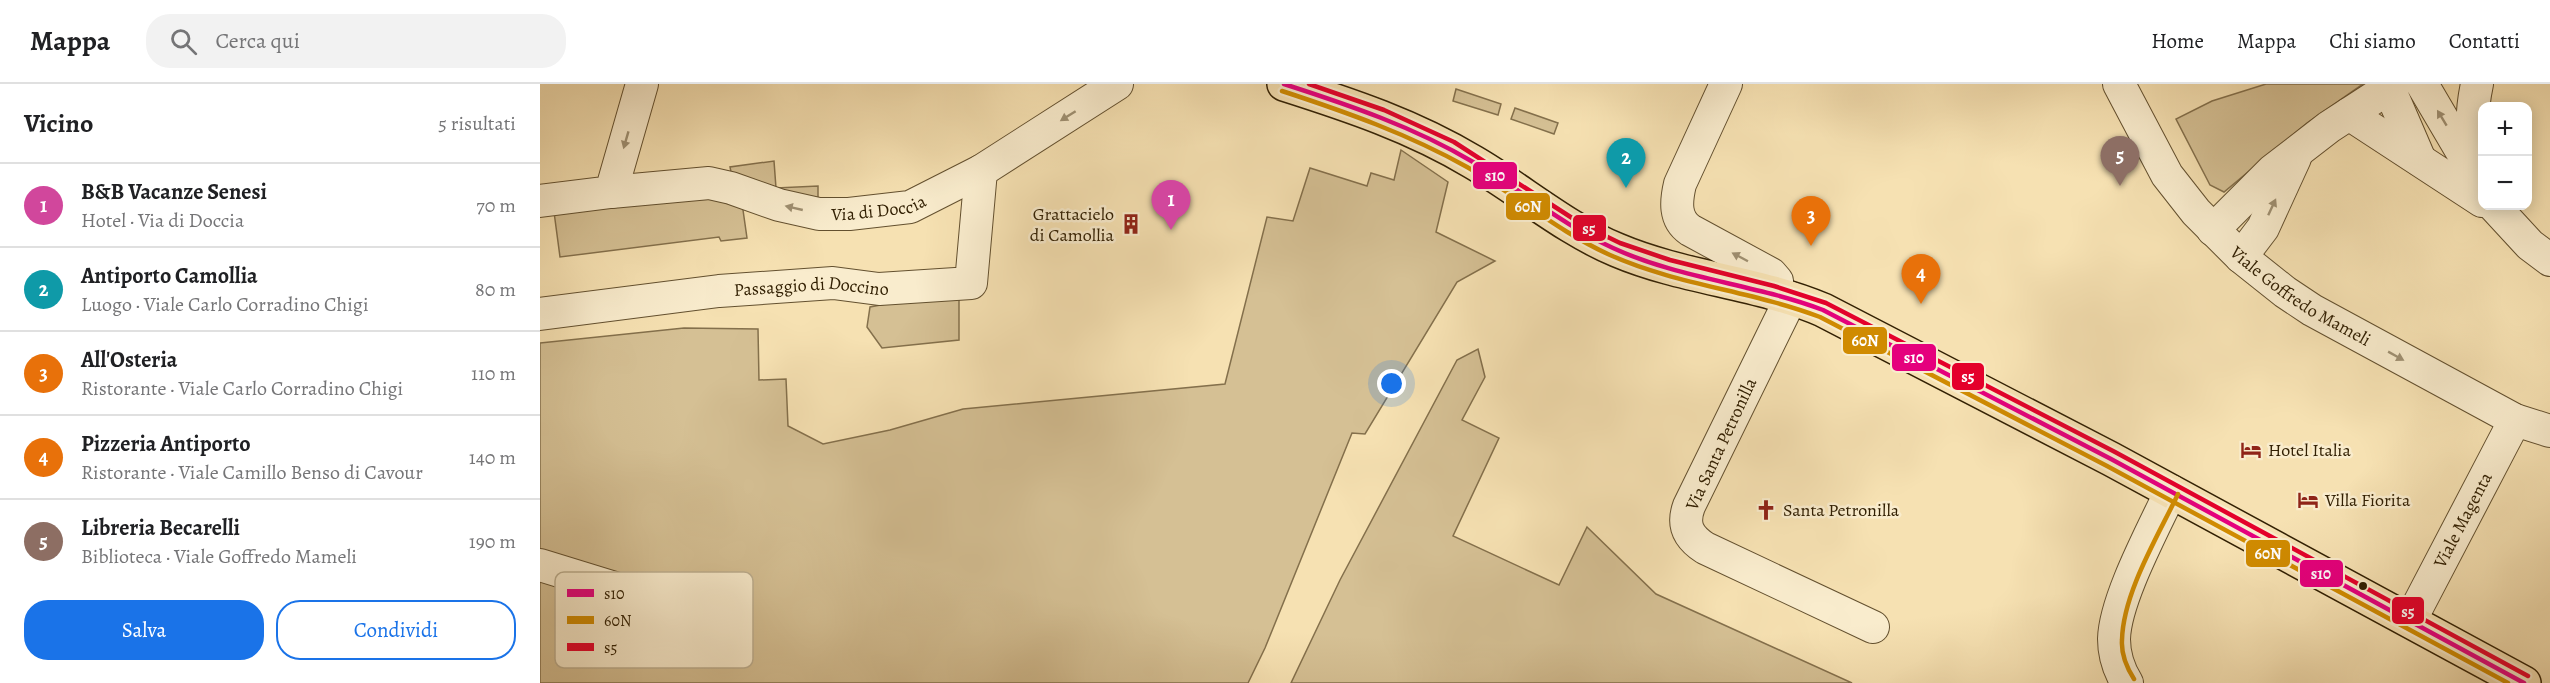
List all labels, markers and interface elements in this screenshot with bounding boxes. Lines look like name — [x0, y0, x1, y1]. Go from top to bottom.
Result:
search box — [146, 14, 566, 68]
text: Mappa — [30, 22, 110, 60]
icon: search — [167, 25, 200, 58]
text: Cerca qui — [215, 26, 300, 56]
text: Home — [2151, 27, 2204, 55]
text: Mappa — [2237, 27, 2296, 55]
text: Chi siamo — [2329, 27, 2416, 55]
text: Contatti — [2449, 27, 2520, 55]
map controls — [2478, 102, 2532, 210]
button: + — [2478, 102, 2532, 156]
text: Vicino — [24, 106, 93, 141]
one-way arrow — [2437, 109, 2447, 126]
text: 5 risultati — [438, 110, 516, 137]
one-way arrow — [1061, 110, 1077, 122]
one-way arrow — [621, 131, 630, 149]
pin: 5 — [2100, 136, 2140, 186]
pin: 2 — [1606, 138, 1646, 188]
button: − — [2478, 156, 2532, 210]
line badge: s10 — [1472, 161, 1518, 190]
text: s10 — [1485, 165, 1505, 187]
text: B&B Vacanze Senesi — [81, 177, 267, 207]
pin: 1 — [1152, 180, 1190, 230]
street label: Via di Doccia — [830, 189, 931, 226]
text: 1 — [40, 192, 47, 219]
text: 70 m — [476, 192, 516, 219]
line badge: 60N — [1505, 192, 1551, 221]
text: 60N — [1514, 196, 1542, 218]
pin: 3 — [1792, 196, 1830, 246]
one-way arrow — [2268, 199, 2277, 216]
place label: Grattacielo di Camollia — [1030, 202, 1115, 247]
one-way arrow — [785, 203, 803, 213]
text: Hotel · Via di Doccia — [81, 207, 244, 234]
building icon: Grattacielo di Camollia — [1119, 212, 1143, 236]
line badge: s5 — [1572, 214, 1607, 242]
text: s5 — [1582, 218, 1596, 240]
street label: Viale Goffredo Mameli — [2224, 240, 2375, 352]
one-way arrow — [1731, 252, 1748, 262]
pin: 4 — [1902, 254, 1940, 304]
text: Antiporto Camollia — [81, 261, 258, 291]
street label: Passaggio di Doccino — [733, 271, 889, 302]
text: 2 — [39, 276, 48, 303]
text: 80 m — [475, 276, 516, 303]
text: Luogo · Viale Carlo Corradino Chigi — [81, 291, 369, 318]
line badge: 60N — [1842, 326, 1888, 355]
text: 60N — [1851, 330, 1879, 352]
line badge: s10 — [1891, 343, 1937, 372]
text: All'Osteria — [81, 345, 177, 375]
text: s10 — [1904, 347, 1924, 369]
one-way arrow — [2388, 351, 2405, 361]
text: 3 — [39, 360, 48, 387]
text: 110 m — [471, 360, 516, 387]
line badge: s5 — [1951, 362, 1985, 391]
text: s5 — [1961, 366, 1975, 388]
your location — [1377, 369, 1406, 398]
street label: Via Santa Petronilla — [1679, 373, 1762, 515]
text: Ristorante · Viale Carlo Corradino Chigi — [81, 375, 403, 402]
text: Pizzeria Antiporto — [81, 429, 251, 459]
hotel icon: Hotel Italia — [2239, 438, 2263, 462]
place label: Hotel Italia — [2268, 438, 2351, 462]
text: 4 — [39, 444, 48, 471]
text: 140 m — [469, 444, 516, 471]
text: Ristorante · Viale Camillo Benso di Cavour — [81, 459, 423, 486]
street label: Viale Magenta — [2427, 468, 2498, 573]
hotel icon: Villa Fiorita — [2296, 488, 2320, 512]
place label: Villa Fiorita — [2324, 488, 2411, 512]
church icon: Santa Petronilla — [1754, 498, 1778, 522]
place label: Santa Petronilla — [1783, 498, 1900, 522]
text: Libreria Becarelli — [81, 513, 240, 543]
text: 5 — [39, 528, 48, 555]
text: 190 m — [469, 528, 516, 555]
line badge: 60N — [2245, 539, 2291, 568]
text: Biblioteca · Viale Goffredo Mameli — [81, 543, 357, 570]
text: 60N — [2254, 543, 2282, 565]
line badge: s10 — [2299, 559, 2344, 588]
text: s10 — [2311, 563, 2331, 585]
legend — [555, 572, 753, 668]
unlabelled marker — [2357, 580, 2369, 592]
text: s10 — [604, 583, 624, 605]
line badge: s5 — [2391, 596, 2425, 625]
button: Salva — [24, 600, 264, 660]
button: Condividi — [276, 600, 516, 660]
text: s5 — [2401, 601, 2415, 623]
text: 60N — [604, 610, 631, 632]
text: s5 — [604, 637, 617, 659]

